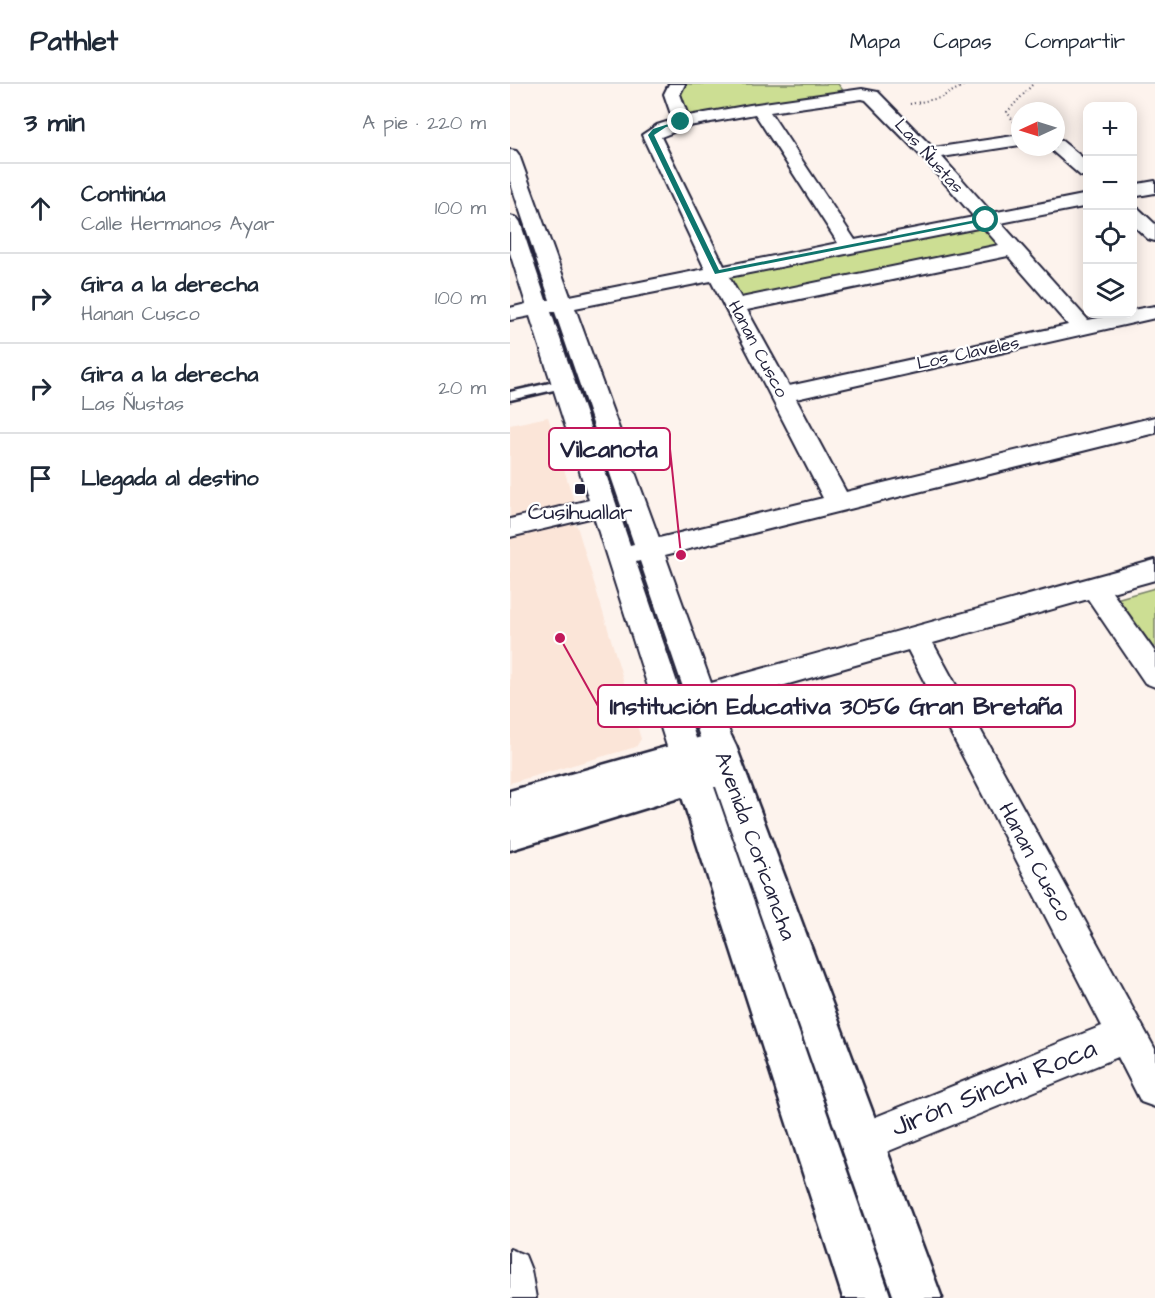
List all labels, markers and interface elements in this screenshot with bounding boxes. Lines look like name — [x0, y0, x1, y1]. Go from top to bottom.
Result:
text: Pathlet — [30, 22, 118, 61]
text: Mapa — [850, 27, 900, 56]
text: Capas — [933, 27, 992, 56]
text: Compartir — [1025, 27, 1125, 56]
north arrow — [1011, 102, 1065, 156]
map controls — [1083, 102, 1137, 318]
button: + — [1083, 102, 1137, 156]
text: 3 min — [24, 105, 85, 141]
route end — [667, 108, 693, 134]
text: A pie · 220 m — [362, 109, 486, 137]
street label: Las Ñustas — [889, 113, 969, 199]
button: − — [1083, 156, 1137, 210]
text: Continúa — [81, 179, 166, 210]
icon: ahead — [24, 192, 57, 225]
text: 100 m — [435, 194, 486, 222]
route start — [972, 206, 998, 232]
text: Calle Hermanos Ayar — [81, 210, 274, 238]
button: locate — [1083, 210, 1137, 264]
button: layers — [1083, 264, 1137, 318]
text: Gira a la derecha — [81, 269, 258, 300]
icon: right — [24, 282, 57, 315]
text: 100 m — [435, 284, 486, 312]
street label: Hanan Cusco — [722, 296, 794, 402]
text: Hanan Cusco — [81, 300, 200, 328]
street label: Los Claveles — [914, 330, 1022, 376]
text: Gira a la derecha — [81, 359, 258, 390]
icon: right — [24, 372, 57, 405]
text: 20 m — [438, 374, 486, 402]
text: Las Ñustas — [81, 390, 184, 418]
callout: Vilcanota — [549, 428, 670, 470]
text: Vilcanota — [559, 433, 658, 467]
icon: arrive — [24, 462, 57, 495]
text: Llegada al destino — [81, 463, 259, 494]
marker: Cusihuallar — [573, 482, 587, 496]
place label: Cusihuallar — [528, 497, 632, 528]
callout: Institución Educativa 3056 Gran Bretaña — [598, 685, 1075, 727]
text: Institución Educativa 3056 Gran Bretaña — [610, 690, 1063, 724]
street label: Avenida Coricancha — [706, 747, 804, 945]
street label: Hanan Cusco — [991, 797, 1080, 927]
street label: Jirón Sinchi Roca — [886, 1029, 1103, 1147]

